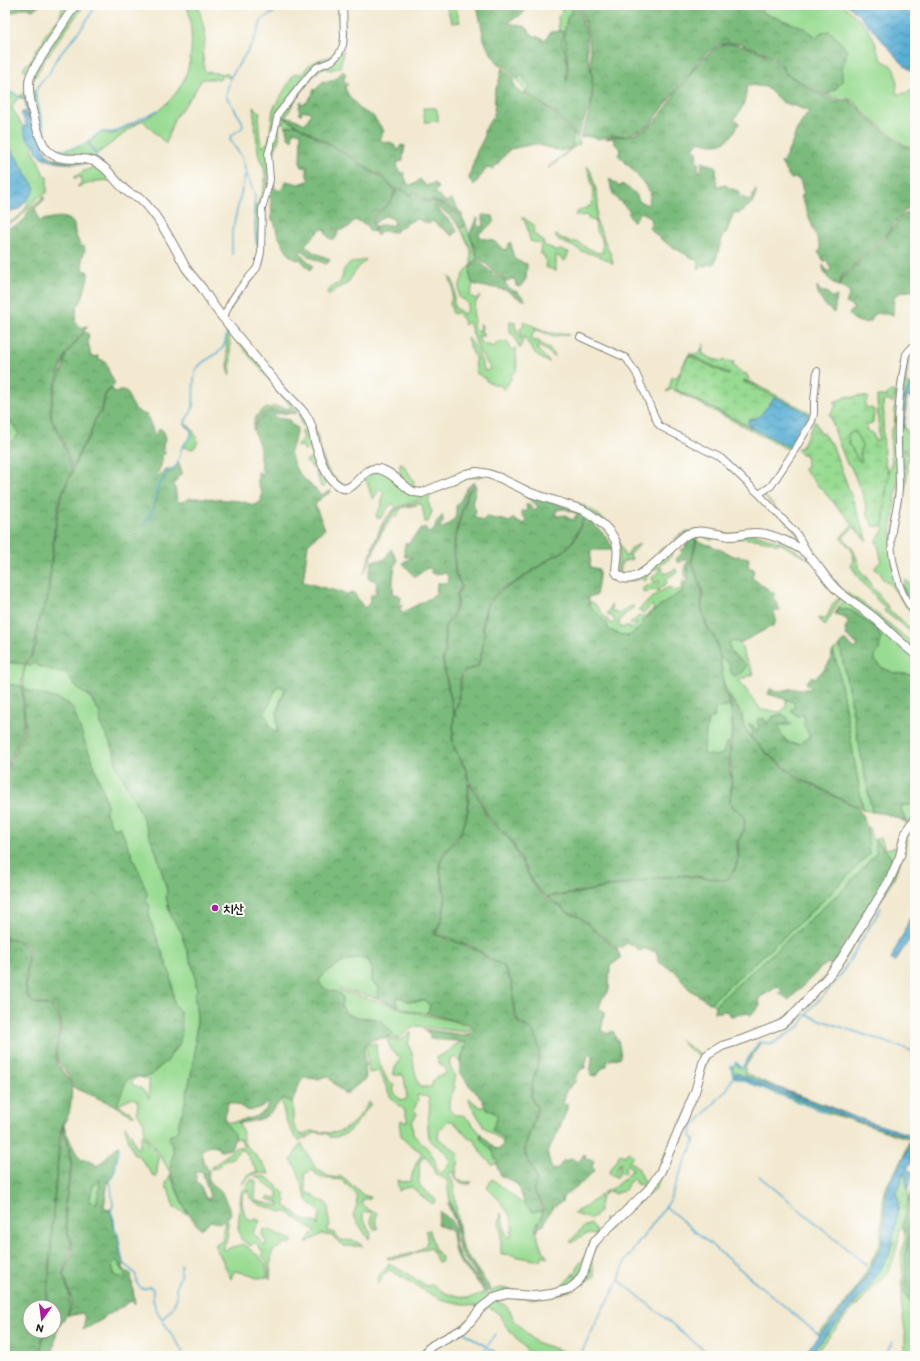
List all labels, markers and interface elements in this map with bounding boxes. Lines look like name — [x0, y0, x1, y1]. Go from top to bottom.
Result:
place label: 치산 — [223, 901, 244, 916]
marker: 치산 — [210, 903, 220, 913]
north arrow — [22, 1299, 62, 1339]
text: N — [35, 1321, 45, 1335]

